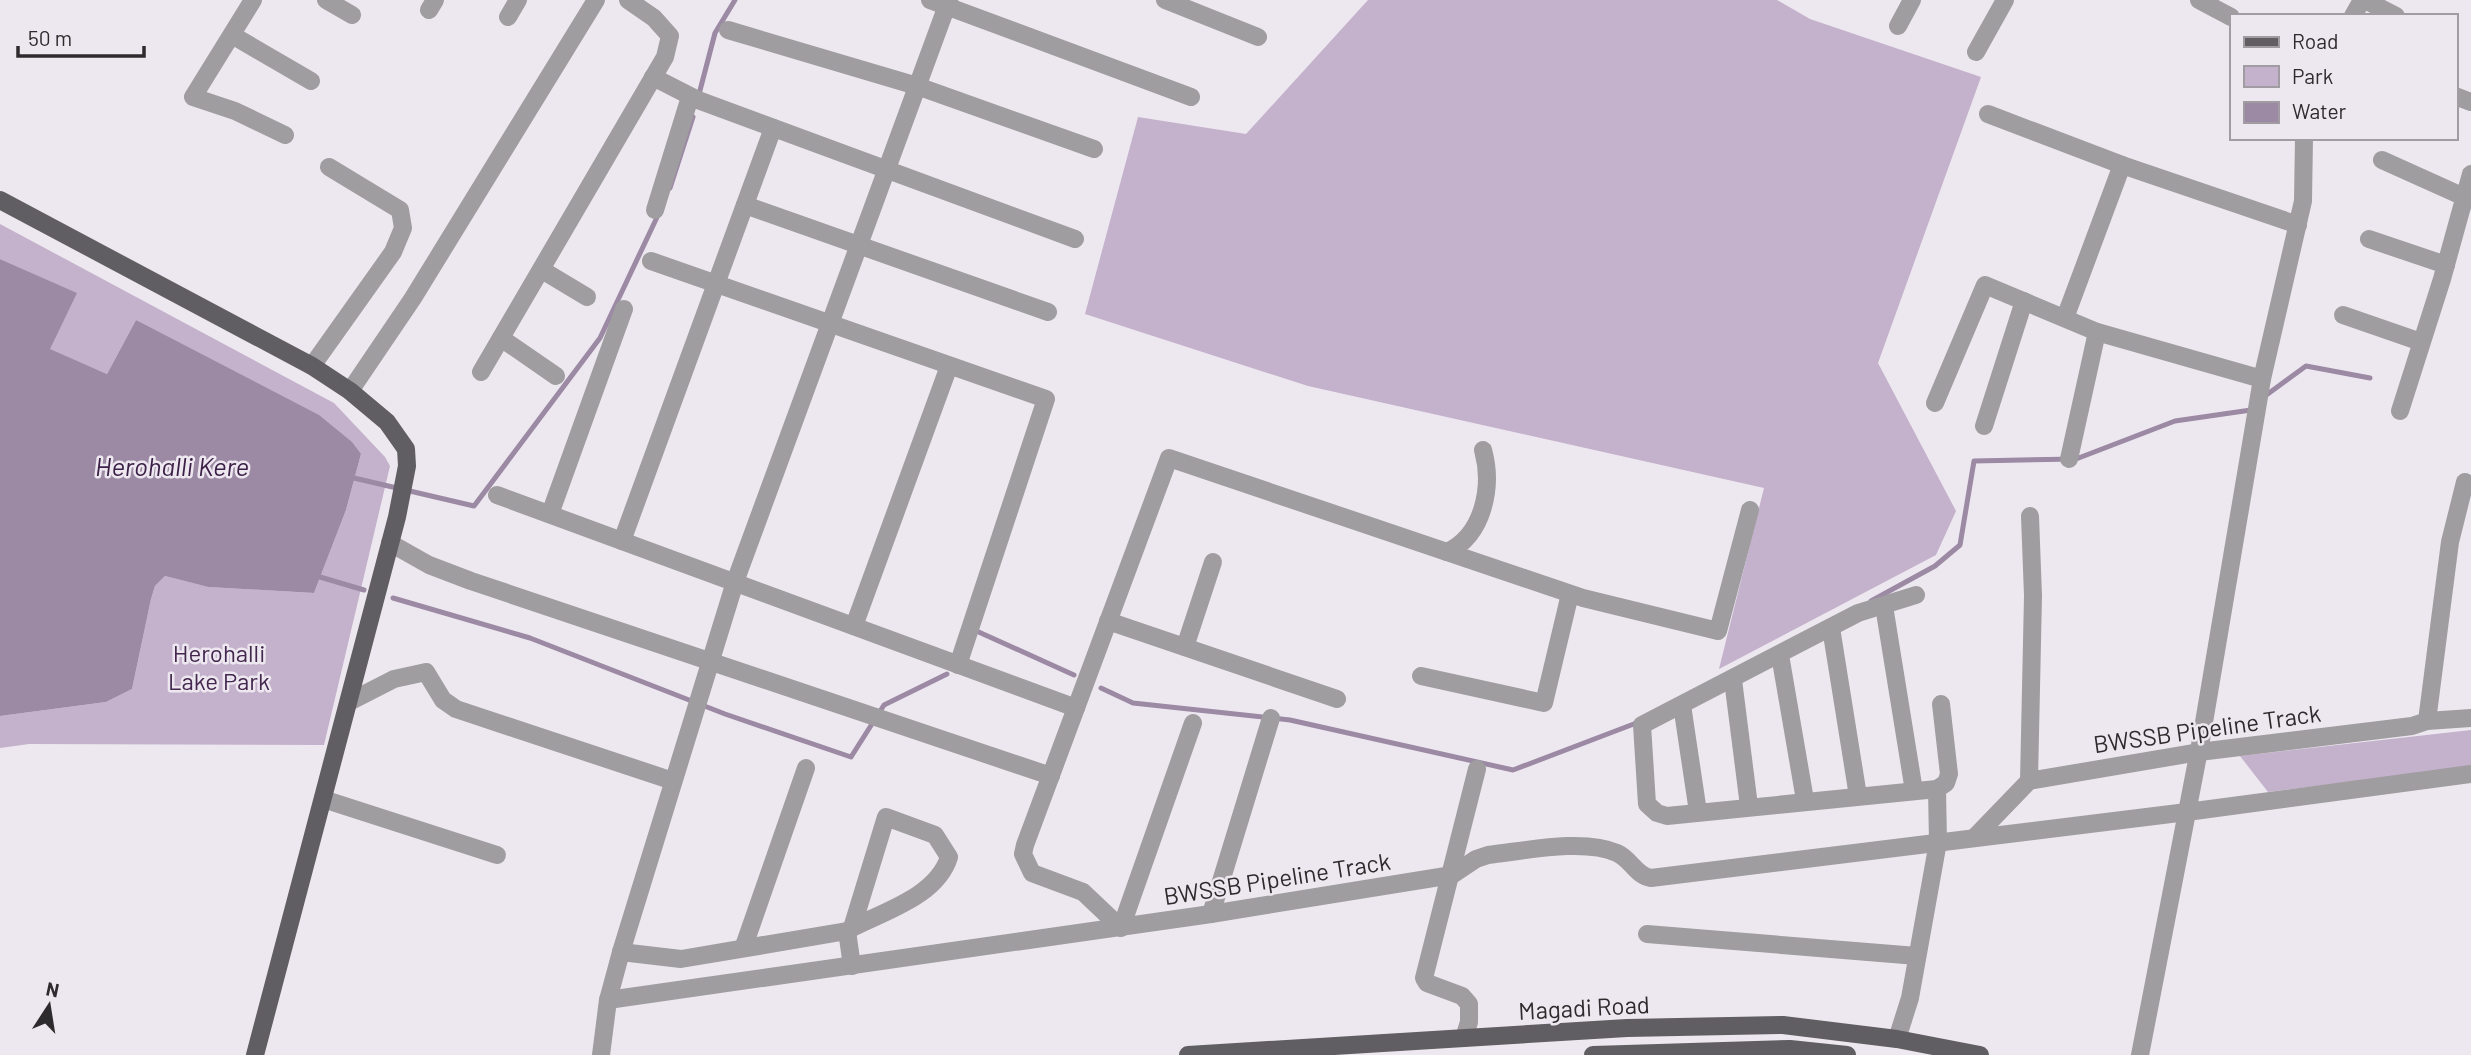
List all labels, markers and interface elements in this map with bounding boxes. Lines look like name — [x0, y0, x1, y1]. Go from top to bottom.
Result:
scale bar — [18, 14, 144, 58]
legend — [2230, 14, 2457, 140]
text: 50 m — [28, 25, 72, 50]
text: Road — [2292, 28, 2338, 53]
text: Park — [2292, 63, 2333, 88]
text: Water — [2292, 98, 2347, 123]
water label: Herohalli Kere — [95, 450, 249, 481]
park label: Herohalli Lake Park — [168, 638, 270, 695]
street label: BWSSB Pipeline Track — [2091, 698, 2323, 758]
street label: BWSSB Pipeline Track — [1161, 846, 1393, 910]
north arrow — [14, 971, 84, 1041]
text: N — [44, 976, 61, 1001]
street label: Magadi Road — [1518, 989, 1650, 1025]

